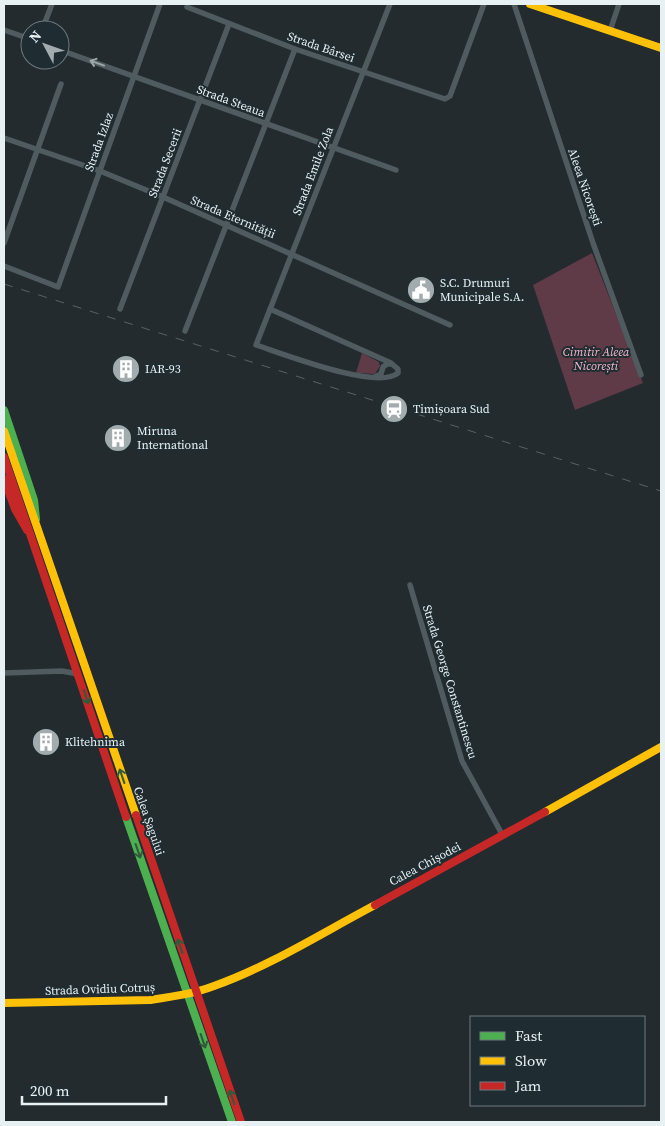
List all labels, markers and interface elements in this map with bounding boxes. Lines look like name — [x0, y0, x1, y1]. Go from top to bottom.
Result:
north arrow — [20, 20, 70, 70]
text: N — [24, 26, 46, 47]
street label: Strada Bârsei — [285, 28, 357, 66]
one-way arrow — [90, 58, 105, 67]
street label: Strada Steaua — [195, 81, 268, 121]
street label: Strada Izlaz — [81, 110, 117, 174]
street label: Strada Emile Zola — [289, 124, 338, 217]
street label: Strada Secerii — [144, 126, 186, 200]
street label: Aleea Nicorești — [564, 146, 606, 228]
street label: Strada Eternității — [188, 192, 278, 242]
public building icon: S.C. Drumuri Municipale S.A. — [406, 275, 436, 305]
place label: S.C. Drumuri Municipale S.A. — [440, 275, 524, 305]
park label: Cimitir Aleea Nicorești — [563, 344, 630, 374]
building icon: IAR-93 — [111, 354, 141, 384]
place label: IAR-93 — [145, 361, 181, 377]
station icon: Timișoara Sud — [379, 394, 409, 424]
place label: Timișoara Sud — [413, 401, 490, 417]
building icon: Miruna International — [103, 423, 133, 453]
place label: Miruna International — [137, 423, 209, 453]
street label: Strada George Constantinescu — [419, 603, 481, 761]
one-way arrow — [82, 689, 91, 704]
building icon: Klitehnima — [31, 727, 61, 757]
place label: Klitehnima — [65, 734, 126, 750]
one-way arrow — [117, 769, 126, 784]
street label: Calea Șagului — [130, 785, 168, 858]
street label: Calea Chișodei — [386, 838, 464, 890]
one-way arrow — [133, 843, 143, 859]
one-way arrow — [175, 939, 184, 955]
street label: Strada Ovidiu Cotruș — [45, 979, 155, 999]
legend — [470, 1016, 645, 1106]
text: Fast — [515, 1025, 542, 1046]
one-way arrow — [199, 1032, 208, 1048]
text: Slow — [515, 1050, 547, 1071]
scale bar — [22, 1074, 166, 1106]
text: Jam — [514, 1075, 542, 1096]
text: 200 m — [30, 1080, 70, 1101]
one-way arrow — [227, 1090, 236, 1106]

